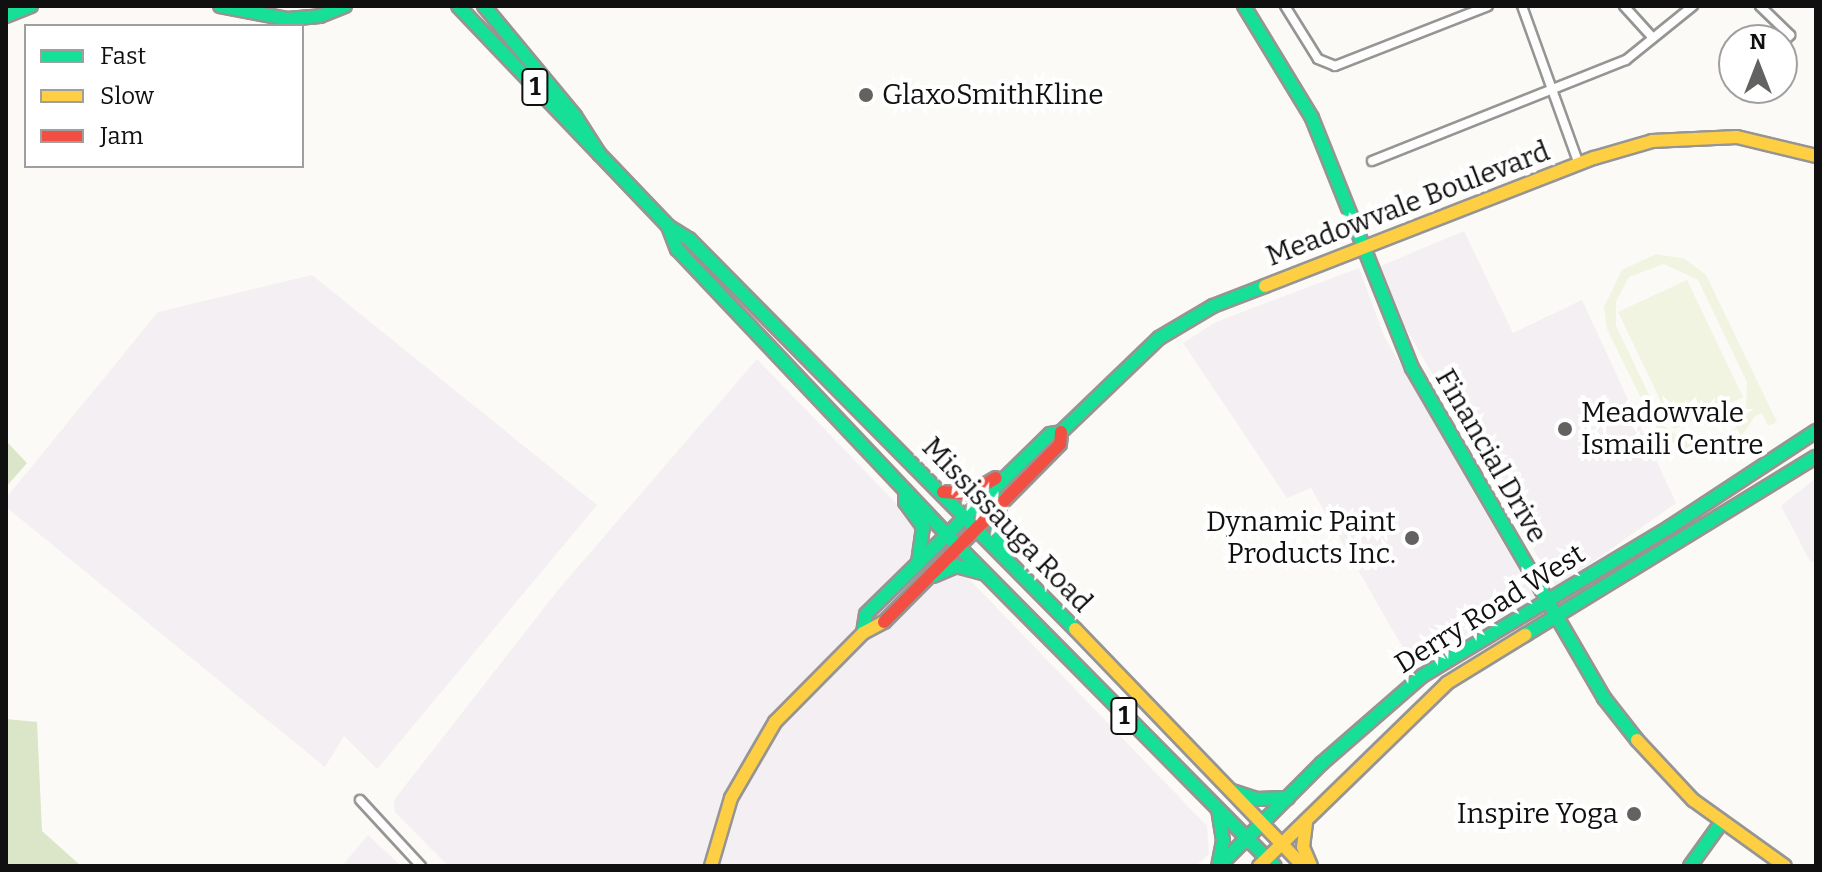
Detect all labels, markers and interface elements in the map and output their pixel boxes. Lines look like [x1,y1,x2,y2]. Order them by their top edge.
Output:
legend [24,24,304,168]
north arrow [1718,24,1798,104]
text: N [1750,28,1766,55]
text: Fast [100,42,146,70]
road number: 1 [521,65,549,109]
place label: GlaxoSmithKline [882,78,1103,112]
text: Slow [100,82,154,110]
marker: GlaxoSmithKline [857,86,875,104]
text: Jam [100,122,143,150]
street label: Meadowvale Boulevard [1262,134,1554,274]
street label: Financial Drive [1428,363,1554,549]
place label: Meadowvale Ismaili Centre [1581,396,1764,462]
marker: Meadowvale Ismaili Centre [1556,420,1574,438]
street label: Mississauga Road [915,431,1099,619]
place label: Dynamic Paint Products Inc. [1206,505,1396,571]
marker: Dynamic Paint Products Inc. [1403,529,1421,547]
street label: Derry Road West [1389,537,1591,681]
road number: 1 [1110,694,1138,738]
place label: Inspire Yoga [1457,797,1618,831]
marker: Inspire Yoga [1625,805,1643,823]

